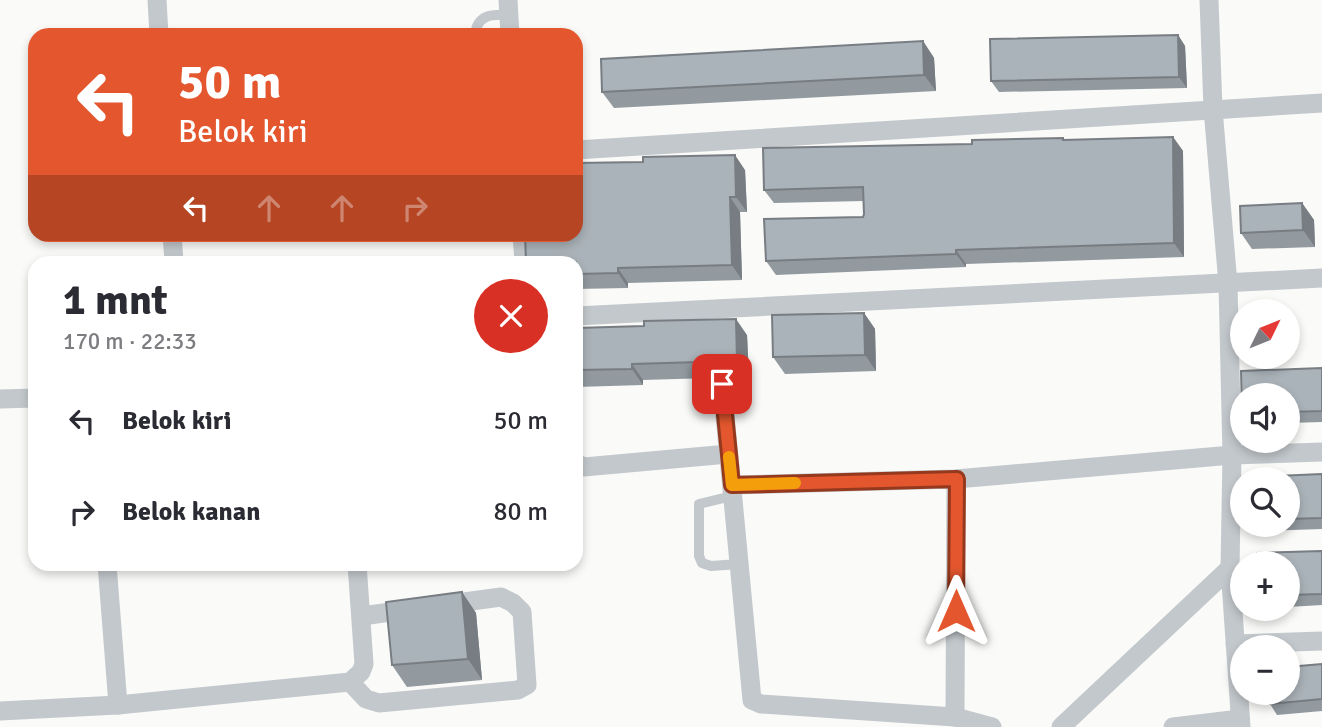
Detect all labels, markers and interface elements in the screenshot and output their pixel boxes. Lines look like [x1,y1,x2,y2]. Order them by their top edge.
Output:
text: 50 m [178,52,281,112]
icon: left [63,56,154,147]
text: Belok kiri [178,112,308,151]
icon: left [177,189,215,227]
icon: ahead [250,189,288,227]
icon: ahead [323,189,361,227]
icon: right [396,189,434,227]
text: 1 mnt [63,275,168,326]
button: close [474,279,548,353]
north arrow [1230,299,1300,369]
map controls [1230,299,1300,705]
text: 170 m · 22:33 [63,327,197,356]
pin [692,354,752,414]
icon: arrive [703,365,741,403]
button: sound [1230,383,1300,453]
icon: left [63,402,101,440]
text: Belok kiri [122,405,231,437]
text: 50 m [493,405,548,437]
button: search [1230,467,1300,537]
icon: right [63,493,101,531]
text: Belok kanan [122,496,260,528]
text: 80 m [493,496,548,528]
button: + [1230,551,1300,621]
position arrow [919,574,993,648]
button: − [1230,635,1300,705]

